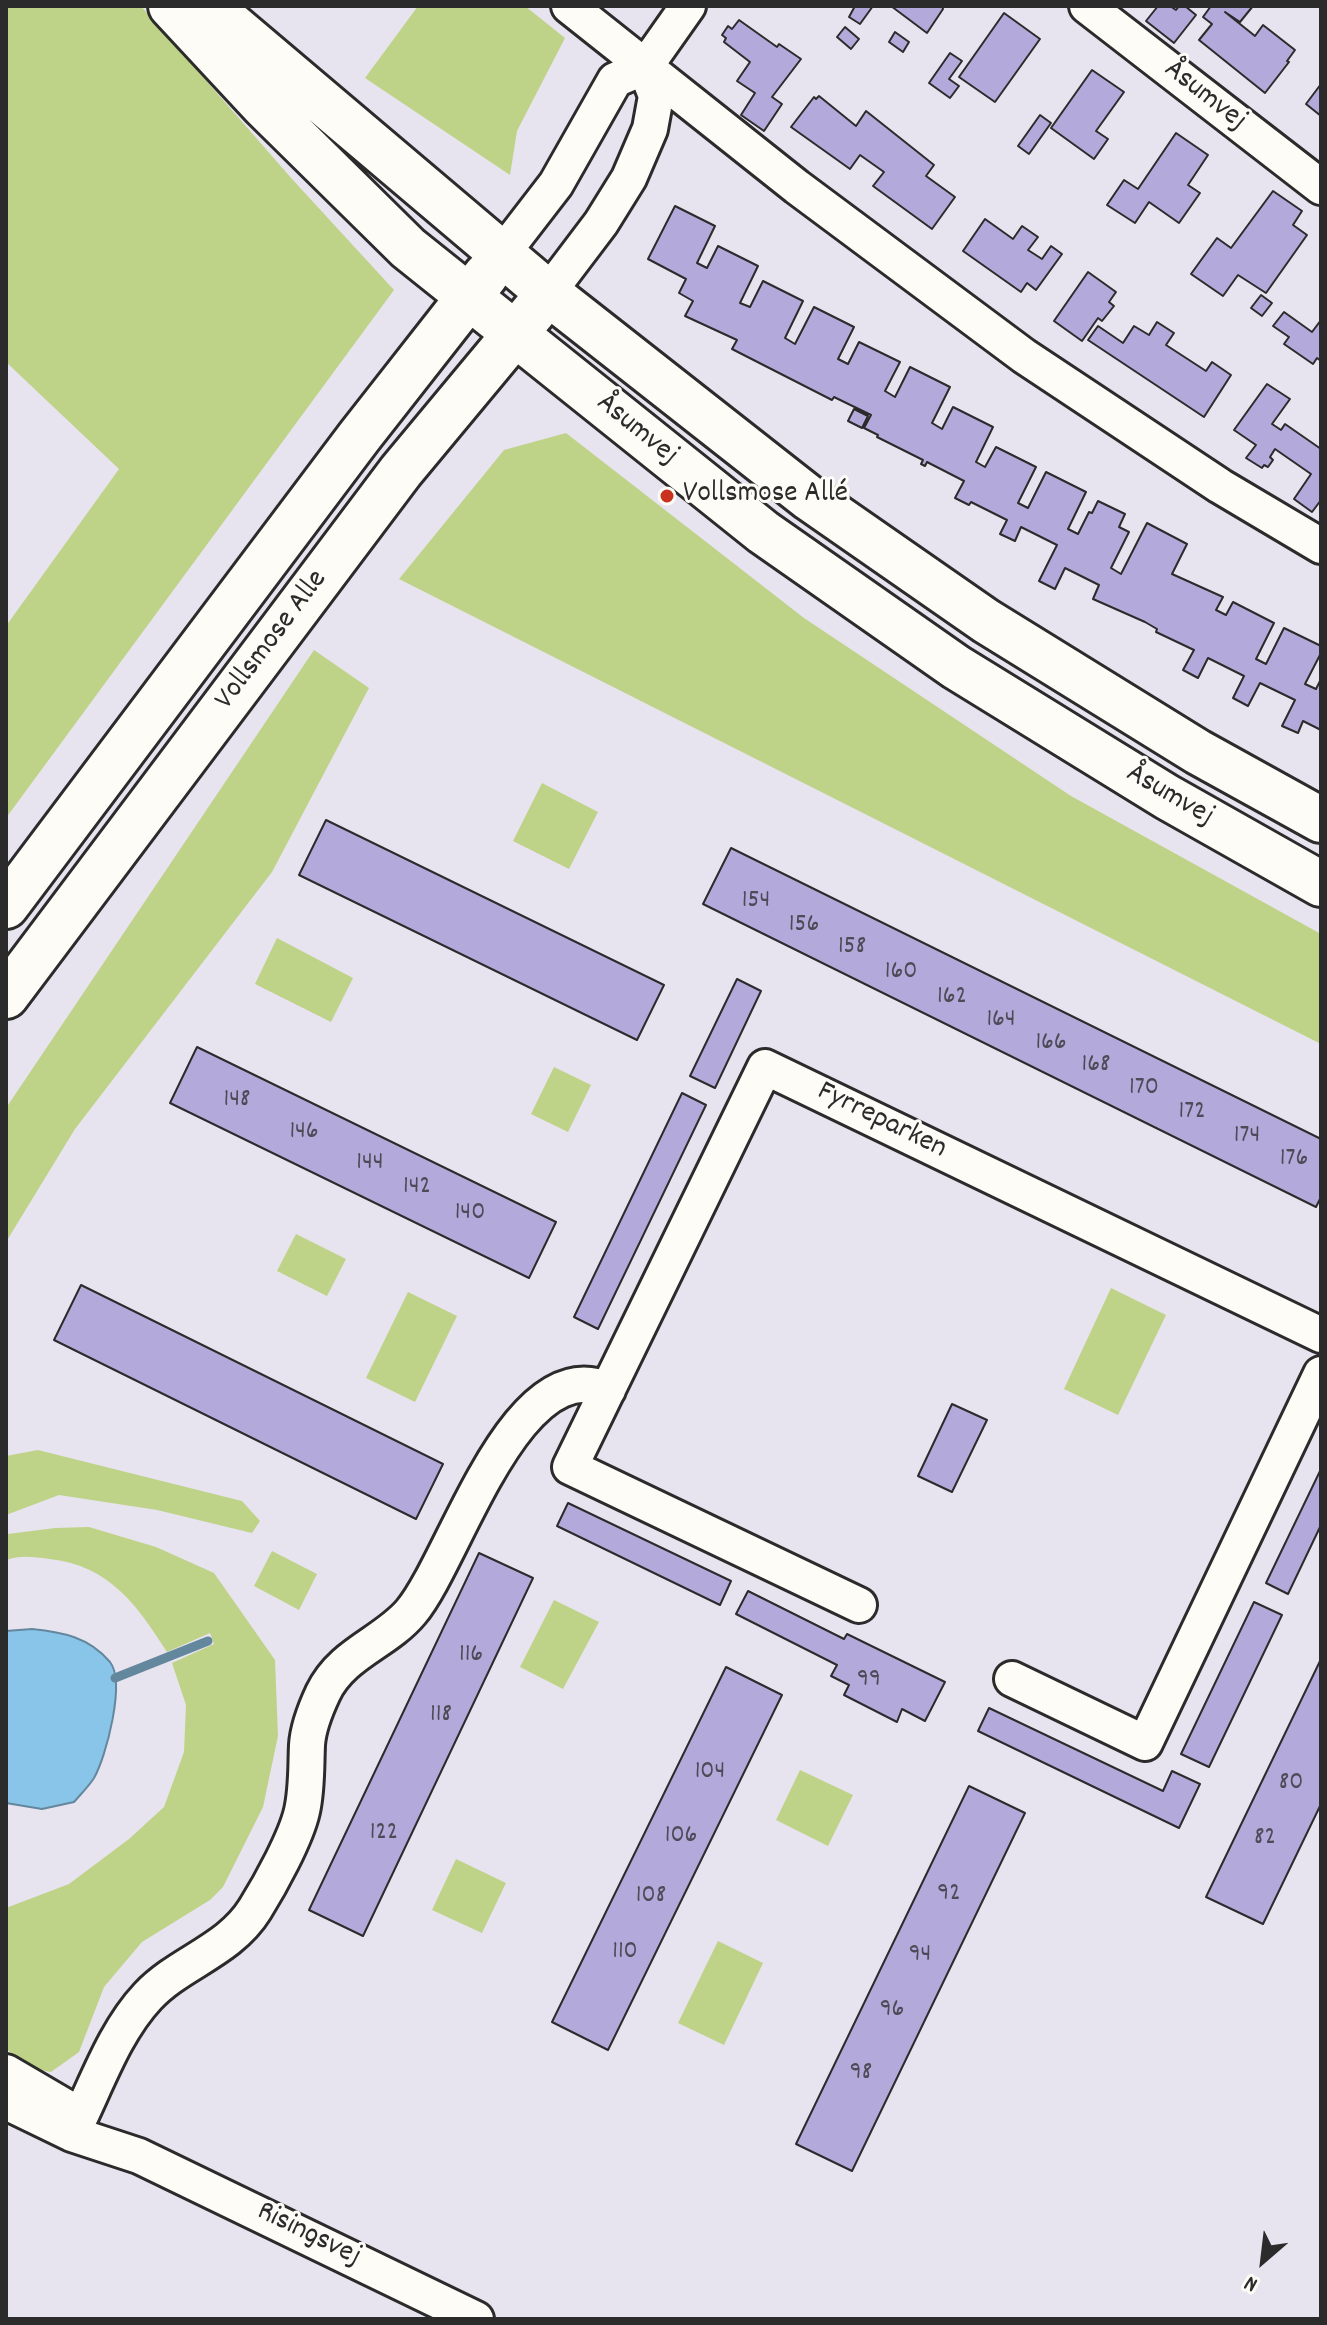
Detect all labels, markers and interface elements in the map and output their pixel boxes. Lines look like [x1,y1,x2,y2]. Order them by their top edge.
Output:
street label: Åsumvej [1155,53,1253,141]
street label: Åsumvej [588,387,684,475]
place label: Vollsmose Allé [683,478,848,514]
marker: Vollsmose Allé [658,487,676,505]
street label: Vollsmose Alle [209,564,337,718]
street label: Åsumvej [1119,758,1219,836]
house number: 154 [742,886,770,918]
house number: 156 [789,910,819,942]
house number: 158 [838,932,866,964]
house number: 160 [885,957,917,989]
house number: 162 [937,982,967,1014]
house number: 164 [986,1005,1016,1037]
house number: 166 [1035,1028,1067,1060]
house number: 168 [1082,1050,1110,1082]
house number: 170 [1129,1073,1159,1105]
street label: Fyrreparken [810,1075,952,1169]
house number: 148 [224,1085,250,1117]
house number: 172 [1178,1097,1206,1129]
house number: 146 [289,1117,319,1149]
house number: 174 [1234,1121,1260,1153]
house number: 176 [1280,1144,1308,1176]
house number: 144 [356,1148,384,1180]
house number: 142 [403,1172,431,1204]
house number: 140 [455,1198,485,1230]
house number: 116 [459,1640,483,1672]
house number: 99 [857,1665,881,1697]
house number: 118 [430,1700,452,1732]
house number: 104 [695,1757,725,1789]
house number: 80 [1279,1768,1303,1800]
house number: 122 [370,1818,398,1850]
house number: 106 [665,1821,697,1853]
house number: 82 [1254,1823,1276,1855]
house number: 92 [937,1879,961,1911]
house number: 108 [636,1881,666,1913]
house number: 110 [612,1937,638,1969]
house number: 94 [909,1940,931,1972]
house number: 96 [880,1995,904,2027]
house number: 98 [850,2058,872,2090]
street label: Risingsvej [250,2195,366,2277]
north arrow [1223,2221,1303,2301]
text: N [1239,2266,1264,2299]

